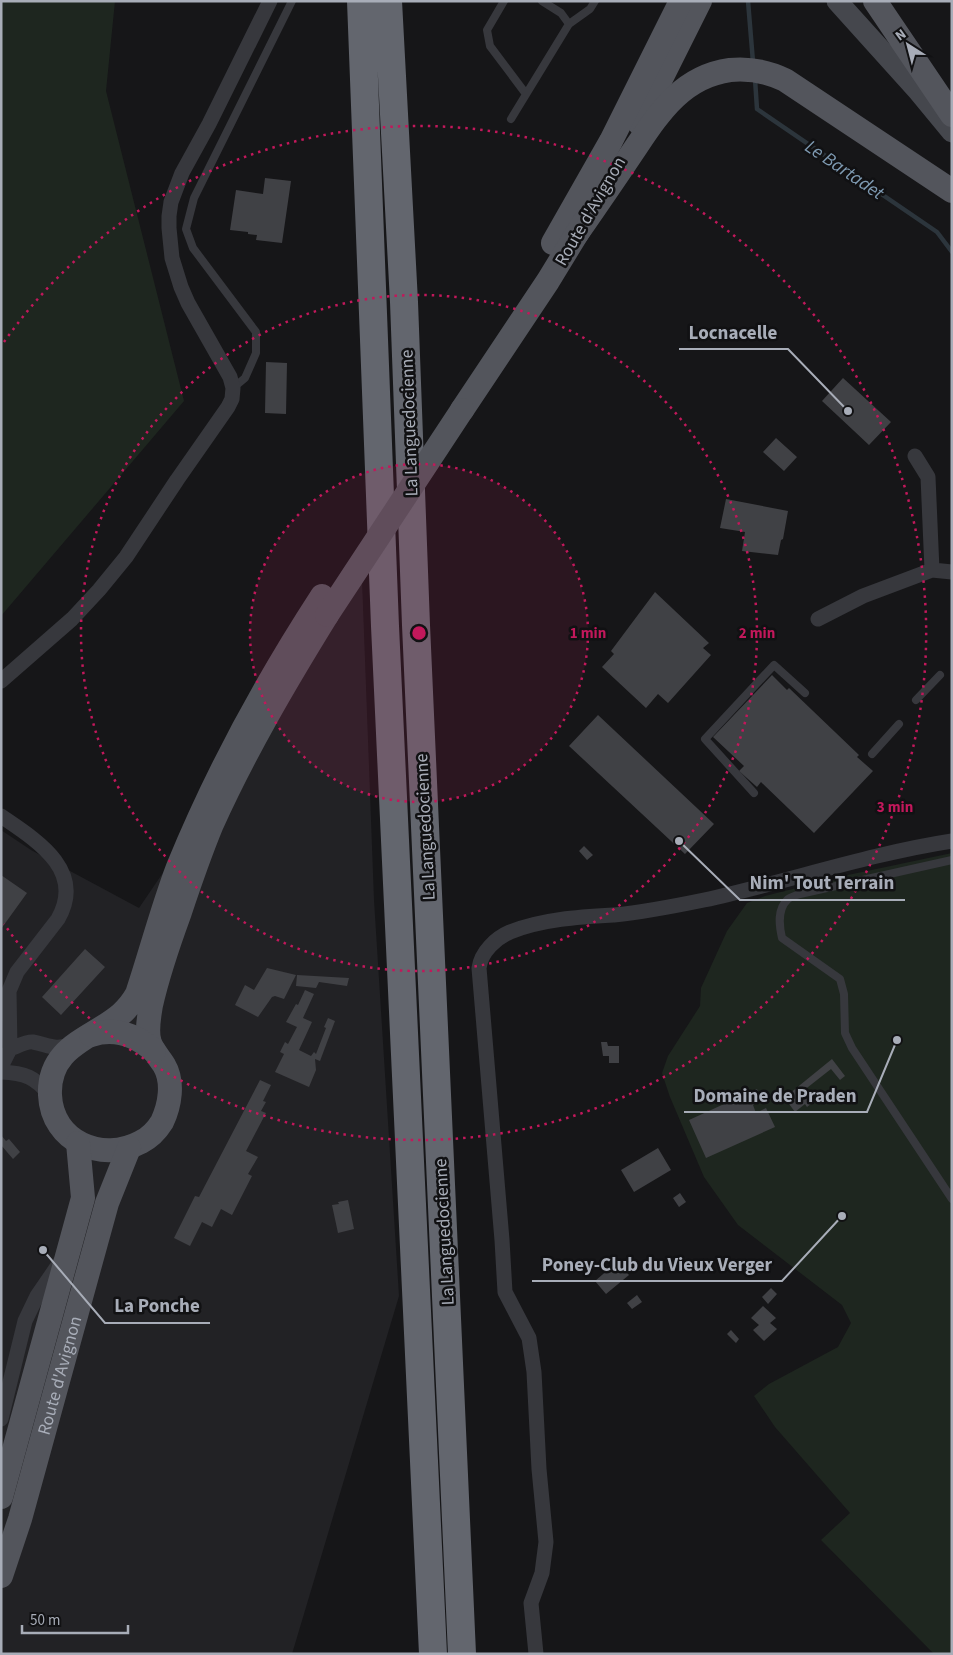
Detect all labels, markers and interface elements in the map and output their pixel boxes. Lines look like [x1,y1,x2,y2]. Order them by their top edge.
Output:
north arrow [883,20,933,70]
text: N [891,24,911,46]
water label: Le Bartadet [799,134,890,207]
street label: Route d'Avignon [549,152,632,271]
callout: Locnacelle [679,315,788,349]
text: Locnacelle [689,320,778,347]
street label: La Languedocienne [394,349,425,497]
text: 1 min [570,623,606,644]
text: 2 min [739,623,775,644]
centre of rings [410,624,428,642]
street label: La Languedocienne [409,753,442,901]
text: 3 min [877,797,913,818]
callout: Nim' Tout Terrain [740,866,905,900]
text: Nim' Tout Terrain [750,870,894,897]
callout: Domaine de Praden [684,1078,867,1112]
text: Domaine de Praden [693,1083,857,1110]
street label: La Languedocienne [428,1158,461,1306]
callout: Poney-Club du Vieux Verger [532,1247,782,1281]
text: Poney-Club du Vieux Verger [542,1252,773,1279]
callout: La Ponche [105,1289,210,1323]
text: La Ponche [114,1293,200,1320]
street label: Route d'Avignon [32,1313,88,1438]
scale bar [22,1602,129,1634]
text: 50 m [30,1610,60,1631]

